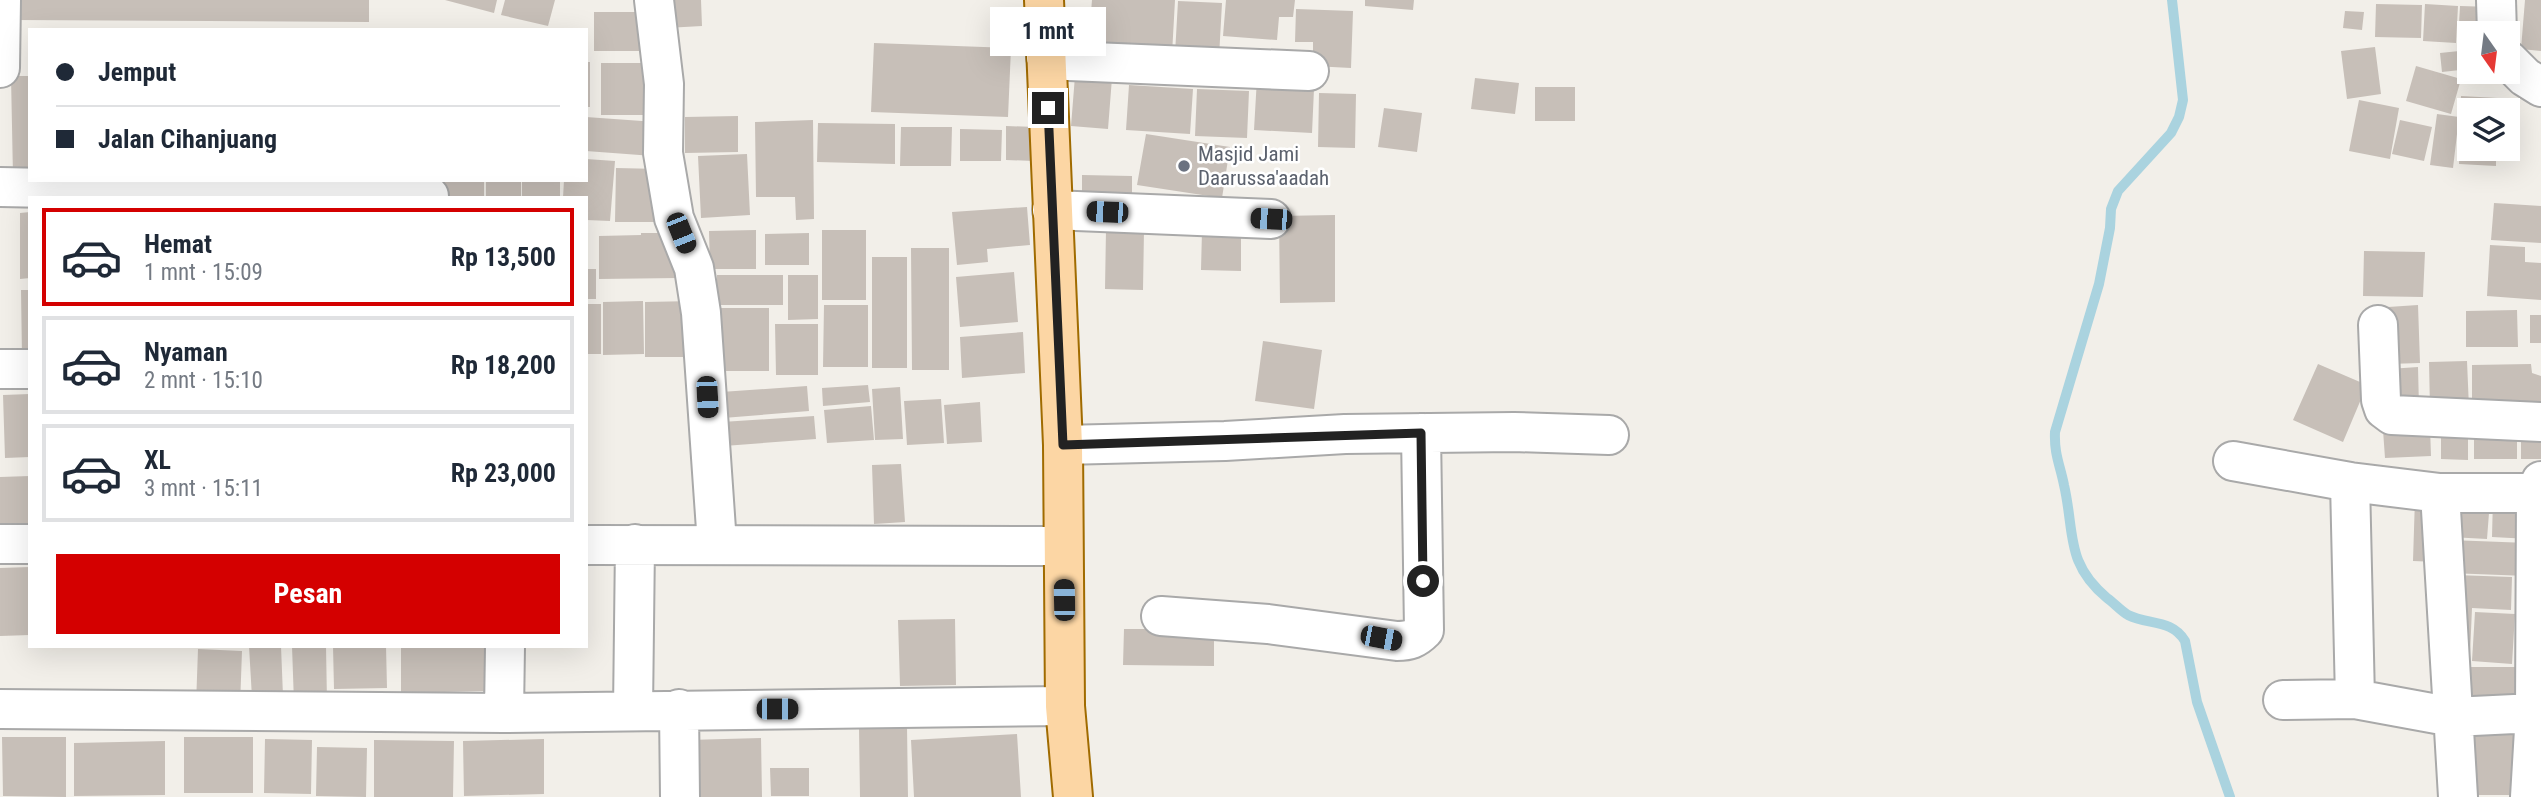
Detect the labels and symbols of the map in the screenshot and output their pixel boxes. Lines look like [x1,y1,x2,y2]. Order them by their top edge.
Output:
callout: 1 mnt [990,7,1106,56]
north arrow [2457,21,2520,84]
route end [1032,92,1064,124]
place label: Masjid Jami Daarussa'aadah [1198,142,1329,190]
marker: Masjid Jami Daarussa'aadah [1176,158,1192,174]
car [1086,201,1129,223]
car [1250,207,1293,231]
car [664,210,699,256]
car [696,375,719,419]
route start [1407,565,1439,597]
car [1054,579,1075,621]
car [1359,624,1404,652]
car [757,699,799,720]

